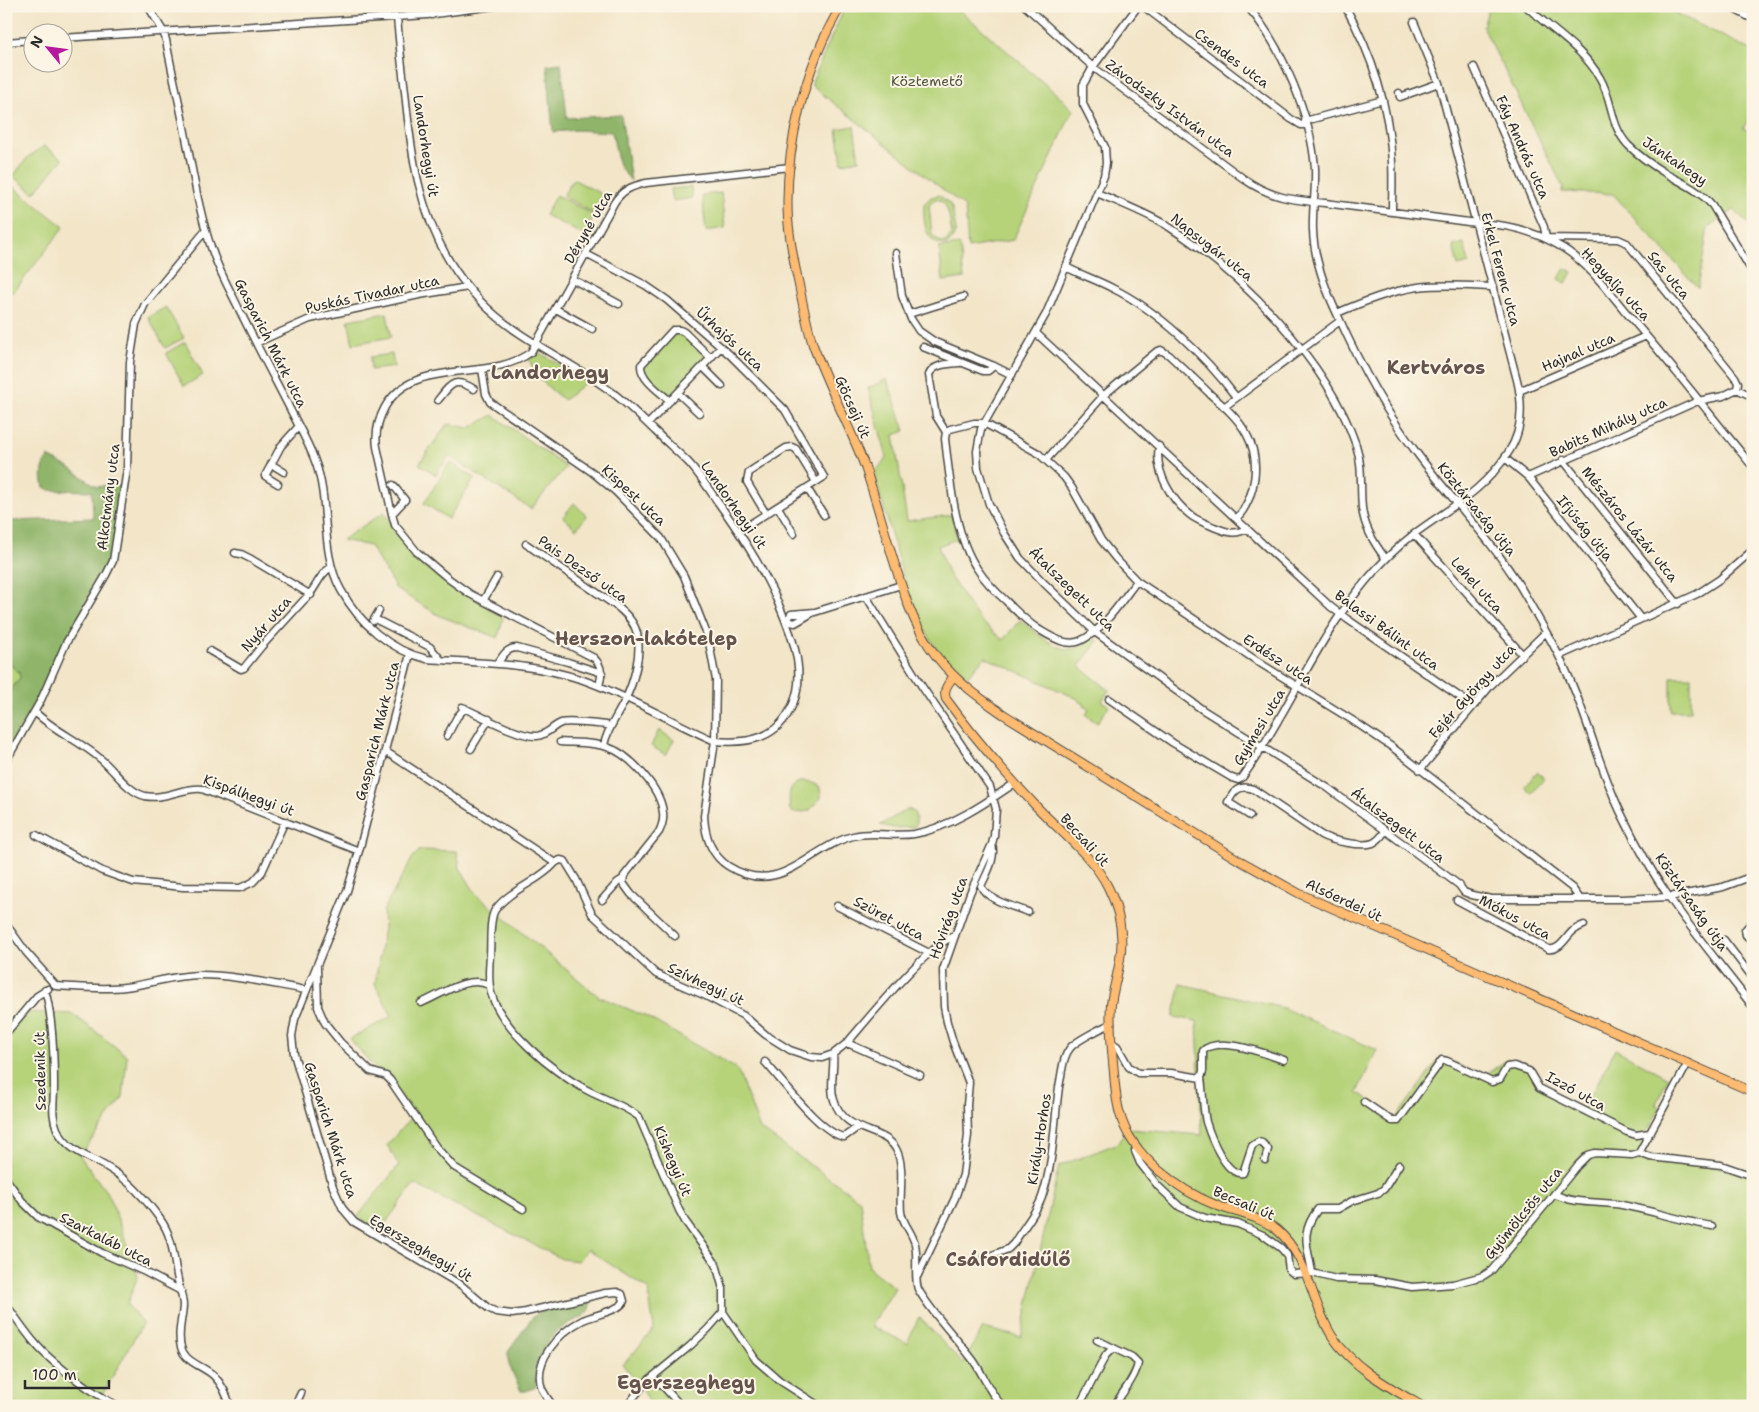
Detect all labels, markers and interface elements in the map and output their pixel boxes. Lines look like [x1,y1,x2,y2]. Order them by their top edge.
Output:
north arrow [22,22,72,72]
street label: Csendes utca [1191,24,1273,92]
text: N [26,32,47,51]
street label: Závodszky István utca [1102,55,1238,161]
park label: Köztemető [891,72,963,90]
street label: Landorhegyi út [409,93,443,199]
street label: Fáy András utca [1492,93,1554,202]
street label: Jánkahegy [1639,133,1711,189]
street label: Déryné utca [560,187,616,267]
street label: Napsugár utca [1167,209,1257,285]
street label: Erkel Ferenc utca [1477,210,1525,328]
street label: Hegyalja utca [1578,244,1655,324]
street label: Sas utca [1644,247,1694,303]
street label: Puskás Tivadar utca [303,271,441,317]
street label: Gasparich Márk utca [231,275,312,411]
street label: Űrhajós utca [693,303,768,375]
street label: Hajnal utca [1539,328,1618,375]
district label: Kertváros [1387,355,1485,380]
district label: Landorhegy [491,360,609,385]
street label: Göcseji út [831,373,875,441]
street label: Babits Mihály utca [1546,393,1670,461]
street label: Alkotmány utca [93,442,124,551]
street label: Landorhegyi út [697,457,771,553]
street label: Köztársaság útja [1434,458,1520,560]
street label: Kispest utca [598,461,670,530]
street label: Mészáros Lázár utca [1578,463,1682,586]
street label: Ifjúság útja [1553,491,1617,565]
street label: Pais Dezső utca [535,531,632,607]
street label: Átalszegett utca [1025,543,1119,635]
street label: Lehel utca [1447,553,1507,617]
street label: Balassi Bálint utca [1331,586,1443,674]
street label: Nyár utca [237,592,295,655]
district label: Herszon-lakótelep [555,626,737,651]
street label: Erdész utca [1240,630,1317,688]
street label: Fejér György utca [1425,640,1519,742]
street label: Gasparich Márk utca [351,659,403,802]
street label: Gyimesi utca [1229,685,1289,769]
street label: Kispálhegyi út [201,770,297,820]
street label: Átalszegett utca [1347,784,1449,866]
street label: Becsali út [1056,810,1114,870]
street label: Köztársaság útja [1652,850,1733,955]
street label: Hóvirág utca [925,874,971,962]
street label: Alsóerdei út [1303,874,1385,926]
street label: Mókus utca [1476,891,1554,943]
street label: Szüret utca [851,892,928,944]
street label: Szívhegyi út [665,958,747,1010]
street label: Szedenik út [30,1031,50,1111]
street label: Gasparich Márk utca [300,1059,362,1201]
street label: Izzó utca [1543,1067,1609,1115]
street label: Király-Horhos [1023,1092,1055,1186]
street label: Kishegyi út [650,1123,696,1199]
street label: Gyümölcsös utca [1480,1163,1566,1263]
street label: Becsali út [1210,1182,1278,1224]
street label: Szarkaláb utca [57,1208,156,1270]
street label: Egerszeghegyi út [366,1210,476,1286]
district label: Csáfordidűlő [945,1247,1071,1272]
scale bar [25,1357,109,1389]
text: 100 m [32,1365,77,1385]
district label: Egerszeghegy [617,1370,755,1395]

